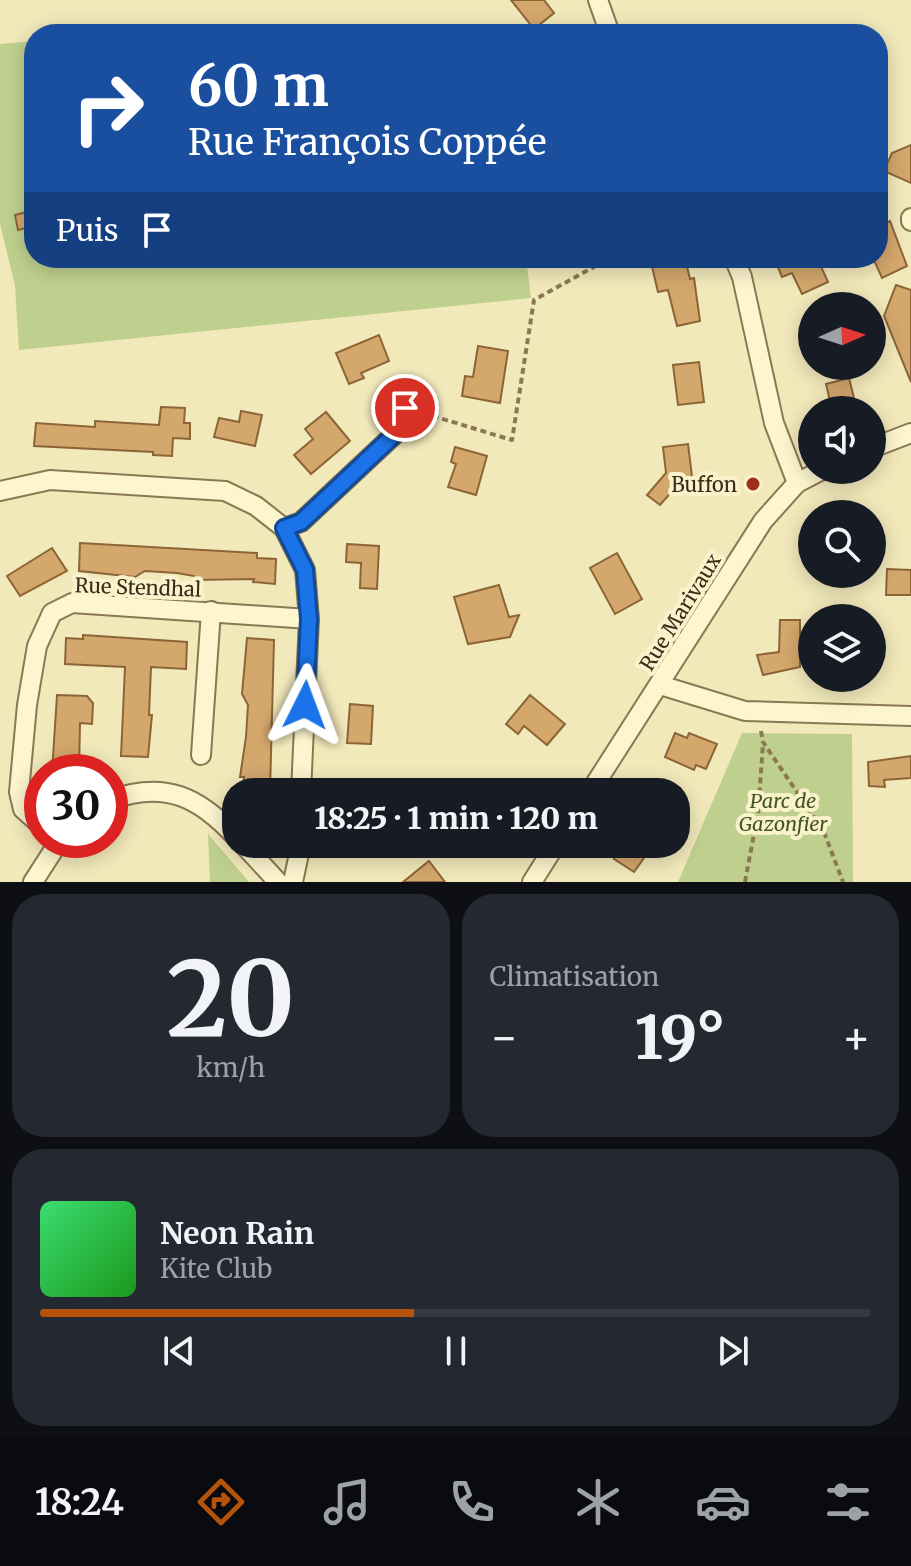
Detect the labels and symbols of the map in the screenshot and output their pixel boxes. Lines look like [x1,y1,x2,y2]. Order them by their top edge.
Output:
north arrow [798,292,886,380]
pin [371,374,439,442]
place label: Buffon [671,472,737,497]
marker: Buffon [744,475,762,493]
street label: Rue Marivaux [634,549,726,675]
street label: Rue Stendhal [74,572,202,602]
position arrow [263,663,347,747]
speed limit sign: 30 [24,754,128,858]
park label: Parc de Gazonfier [739,788,828,836]

